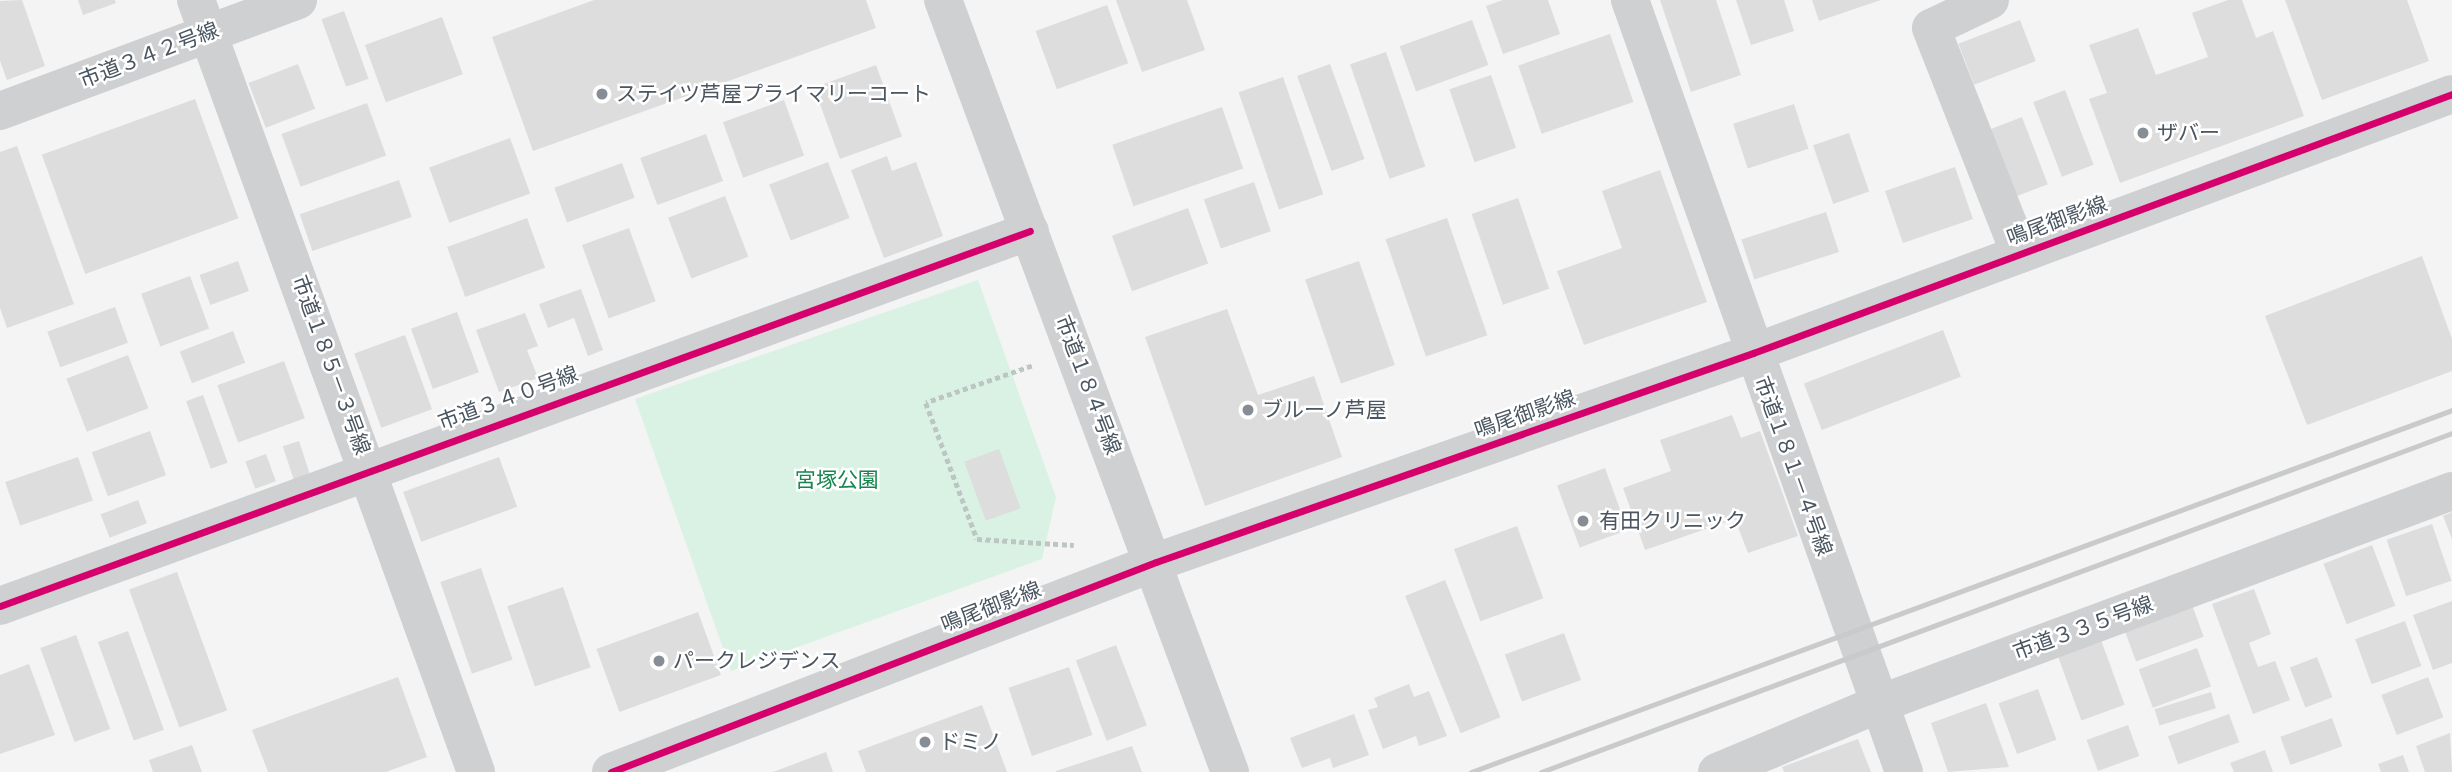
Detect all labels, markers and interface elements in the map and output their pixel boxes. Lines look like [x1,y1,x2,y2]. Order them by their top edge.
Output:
street label: 市道３４２号線 [76,17,222,93]
place label: ステイツ芦屋プライマリーコート [616,81,931,107]
marker: ステイツ芦屋プライマリーコート [594,86,610,102]
place label: ザバー [2157,120,2220,146]
marker: ザバー [2135,125,2151,141]
street label: 鳴尾御影線 [2003,191,2111,251]
street label: 市道１８５－３号線 [287,272,375,458]
street label: 市道１８４号線 [1050,312,1126,458]
street label: 市道３４０号線 [435,361,581,435]
street label: 市道１８１－４号線 [1749,373,1837,559]
street label: 鳴尾御影線 [1471,385,1579,443]
place label: ブルーノ芦屋 [1262,397,1388,423]
marker: ブルーノ芦屋 [1240,402,1256,418]
park label: 宮塚公園 [795,467,879,493]
place label: 有田クリニック [1599,508,1746,534]
marker: 有田クリニック [1573,511,1593,531]
street label: 鳴尾御影線 [937,576,1045,638]
street label: 市道３３５号線 [2010,591,2156,665]
place label: パークレジデンス [673,648,841,674]
marker: パークレジデンス [651,653,667,669]
place label: ドミノ [939,729,1002,755]
marker: ドミノ [917,734,933,750]

